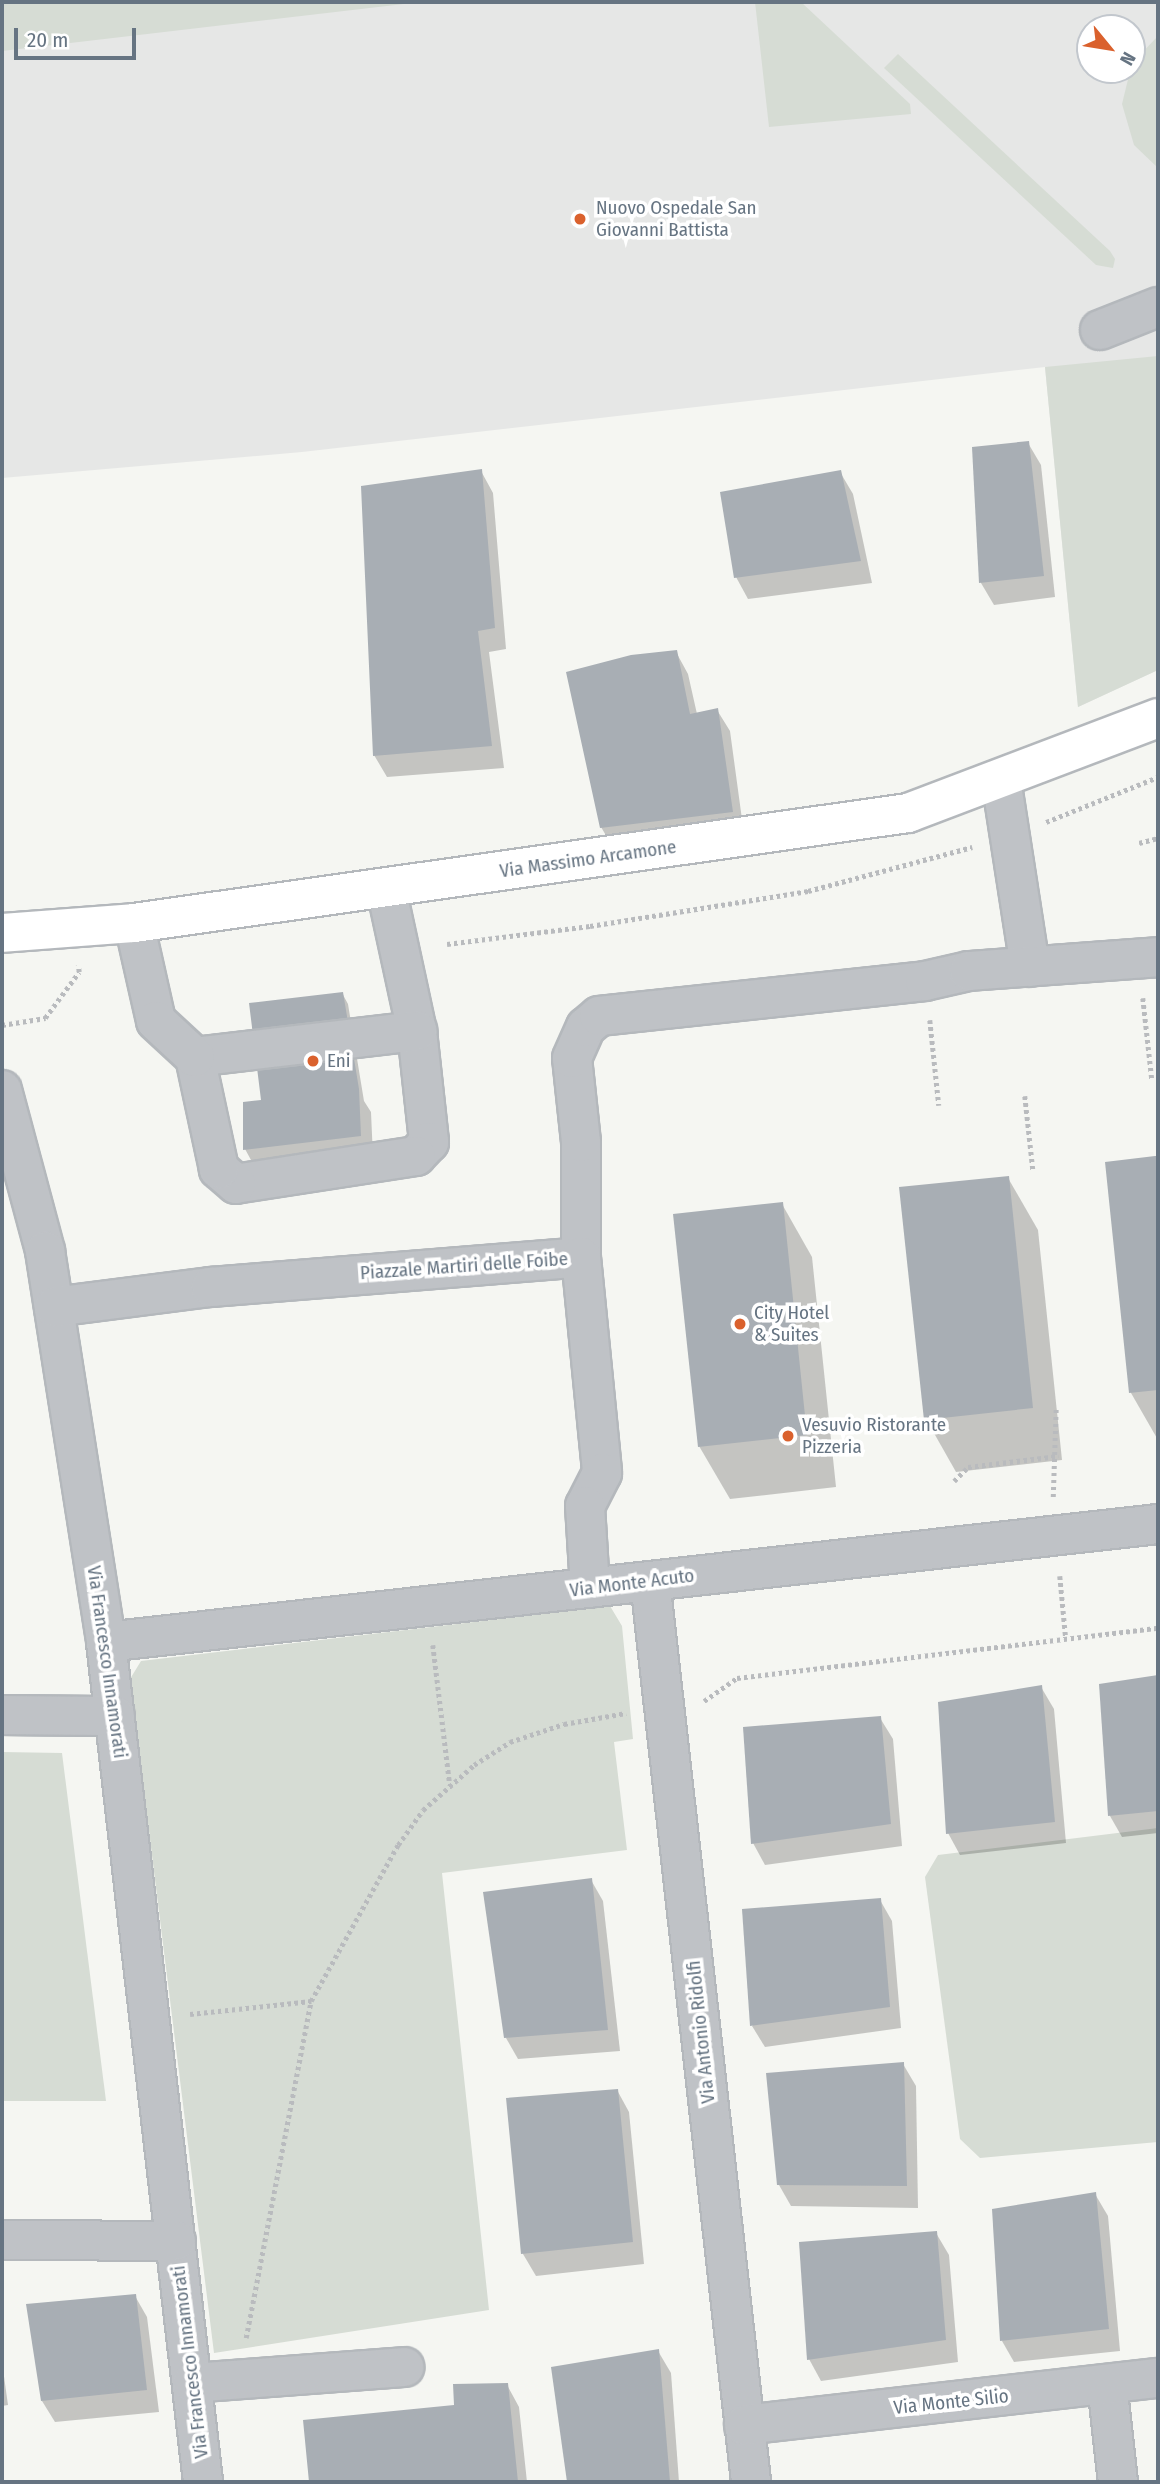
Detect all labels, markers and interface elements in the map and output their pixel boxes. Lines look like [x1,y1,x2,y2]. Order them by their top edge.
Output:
scale bar [18,14,140,58]
north arrow [1076,14,1146,84]
text: 20 m [27,27,68,53]
text: N [1115,48,1141,69]
place label: Nuovo Ospedale San Giovanni Battista [596,197,757,241]
marker: Nuovo Ospedale San Giovanni Battista [570,209,590,229]
street label: Via Massimo Arcamone [498,835,678,883]
place label: Eni [327,1050,351,1072]
marker: Eni [305,1053,321,1069]
street label: Piazzale Martiri delle Foibe [359,1247,569,1285]
place label: City Hotel & Suites [754,1302,829,1346]
marker: City Hotel & Suites [732,1316,748,1332]
place label: Vesuvio Ristorante Pizzeria [802,1414,946,1458]
marker: Vesuvio Ristorante Pizzeria [780,1428,796,1444]
street label: Via Francesco Innamorati [82,1564,132,1760]
street label: Via Monte Acuto [568,1564,696,1602]
street label: Via Antonio Ridolfi [682,1959,720,2105]
street label: Via Francesco Innamorati [167,2264,213,2460]
street label: Via Monte Silio [892,2385,1010,2419]

